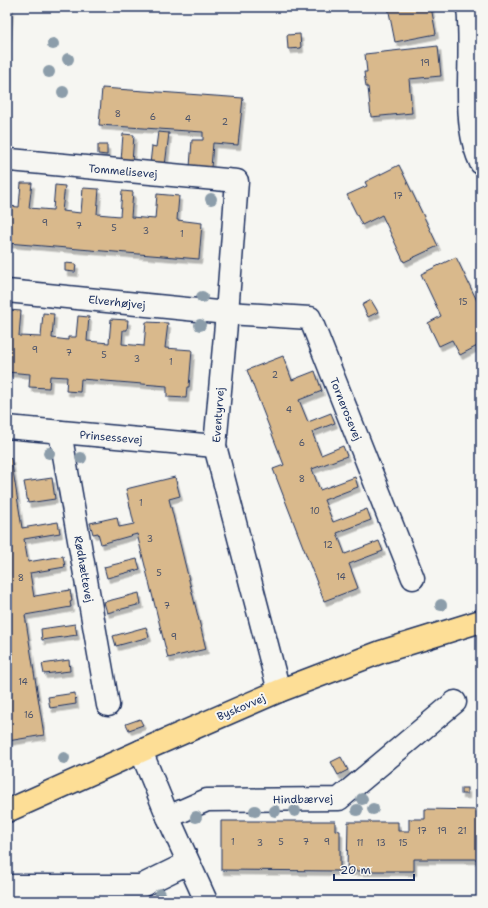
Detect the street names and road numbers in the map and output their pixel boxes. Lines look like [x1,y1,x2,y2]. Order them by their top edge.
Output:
street label: Tommelisevej [88,161,158,182]
street label: Elverhøjvej [87,292,146,313]
street label: Tornerosevej [326,375,365,443]
street label: Eventyrvej [209,387,228,443]
street label: Prinsessevej [79,427,143,448]
street label: Rødhættevej [70,535,97,604]
street label: Byskovvej [215,691,268,724]
street label: Hindbærvej [273,791,333,808]

